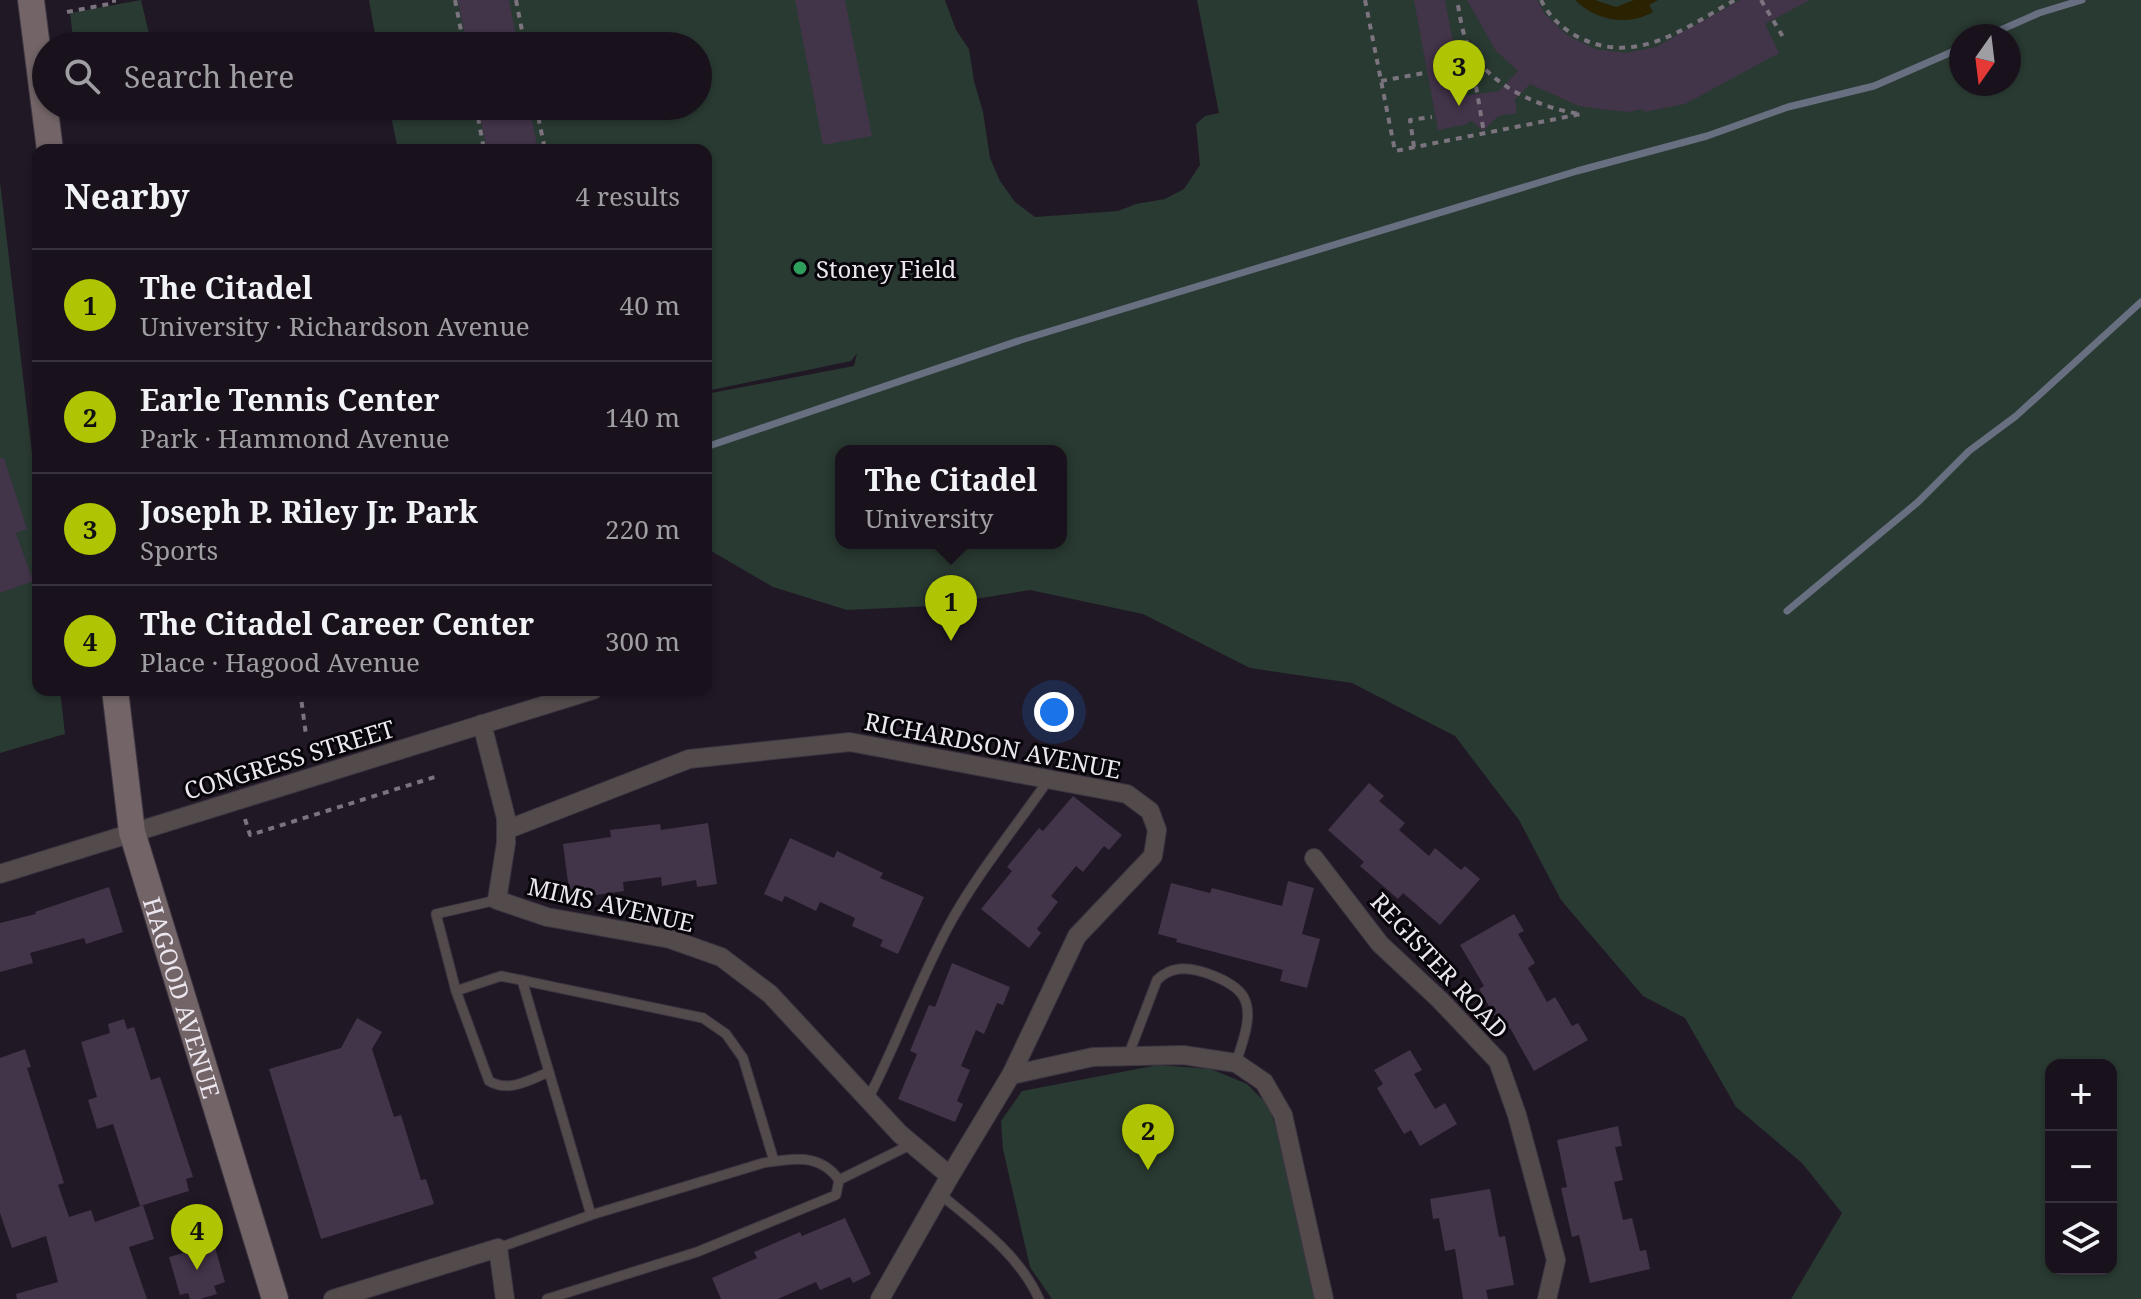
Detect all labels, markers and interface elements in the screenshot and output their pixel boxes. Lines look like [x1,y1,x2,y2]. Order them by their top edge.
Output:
north arrow [1949,24,2021,96]
search box [32,32,712,120]
pin: 3 [1433,40,1485,106]
icon: search [60,54,104,98]
text: Search here [124,56,294,97]
text: Nearby [64,173,190,219]
text: 4 results [575,178,680,214]
place label: Stoney Field [816,252,957,285]
marker: Stoney Field [791,259,809,277]
text: The Citadel [140,267,313,308]
text: 1 [83,287,97,323]
text: 40 m [620,287,680,323]
text: University · Richardson Avenue [140,308,530,344]
text: Earle Tennis Center [140,379,439,420]
text: 2 [83,399,97,435]
text: 140 m [605,399,680,435]
text: Park · Hammond Avenue [140,420,450,456]
popup [835,445,1067,549]
text: The Citadel [865,459,1037,500]
text: Joseph P. Riley Jr. Park [140,491,478,532]
text: University [865,500,994,536]
text: 3 [83,511,97,547]
text: 220 m [605,511,680,547]
text: Sports [140,532,218,568]
pin: 1 [925,575,977,641]
text: The Citadel Career Center [140,603,534,644]
text: 4 [83,623,97,659]
text: 300 m [605,623,680,659]
text: Place · Hagood Avenue [140,644,420,680]
your location [1034,692,1074,732]
street label: RICHARDSON AVENUE [862,704,1124,786]
street label: CONGRESS STREET [180,711,399,807]
street label: MIMS AVENUE [525,869,697,939]
street label: REGISTER ROAD [1364,885,1516,1045]
street label: HAGOOD AVENUE [136,893,229,1102]
map controls [2045,1059,2117,1275]
button: + [2045,1059,2117,1131]
pin: 2 [1122,1104,1174,1170]
button: − [2045,1131,2117,1203]
button: layers [2045,1203,2117,1275]
pin: 4 [171,1204,223,1270]

